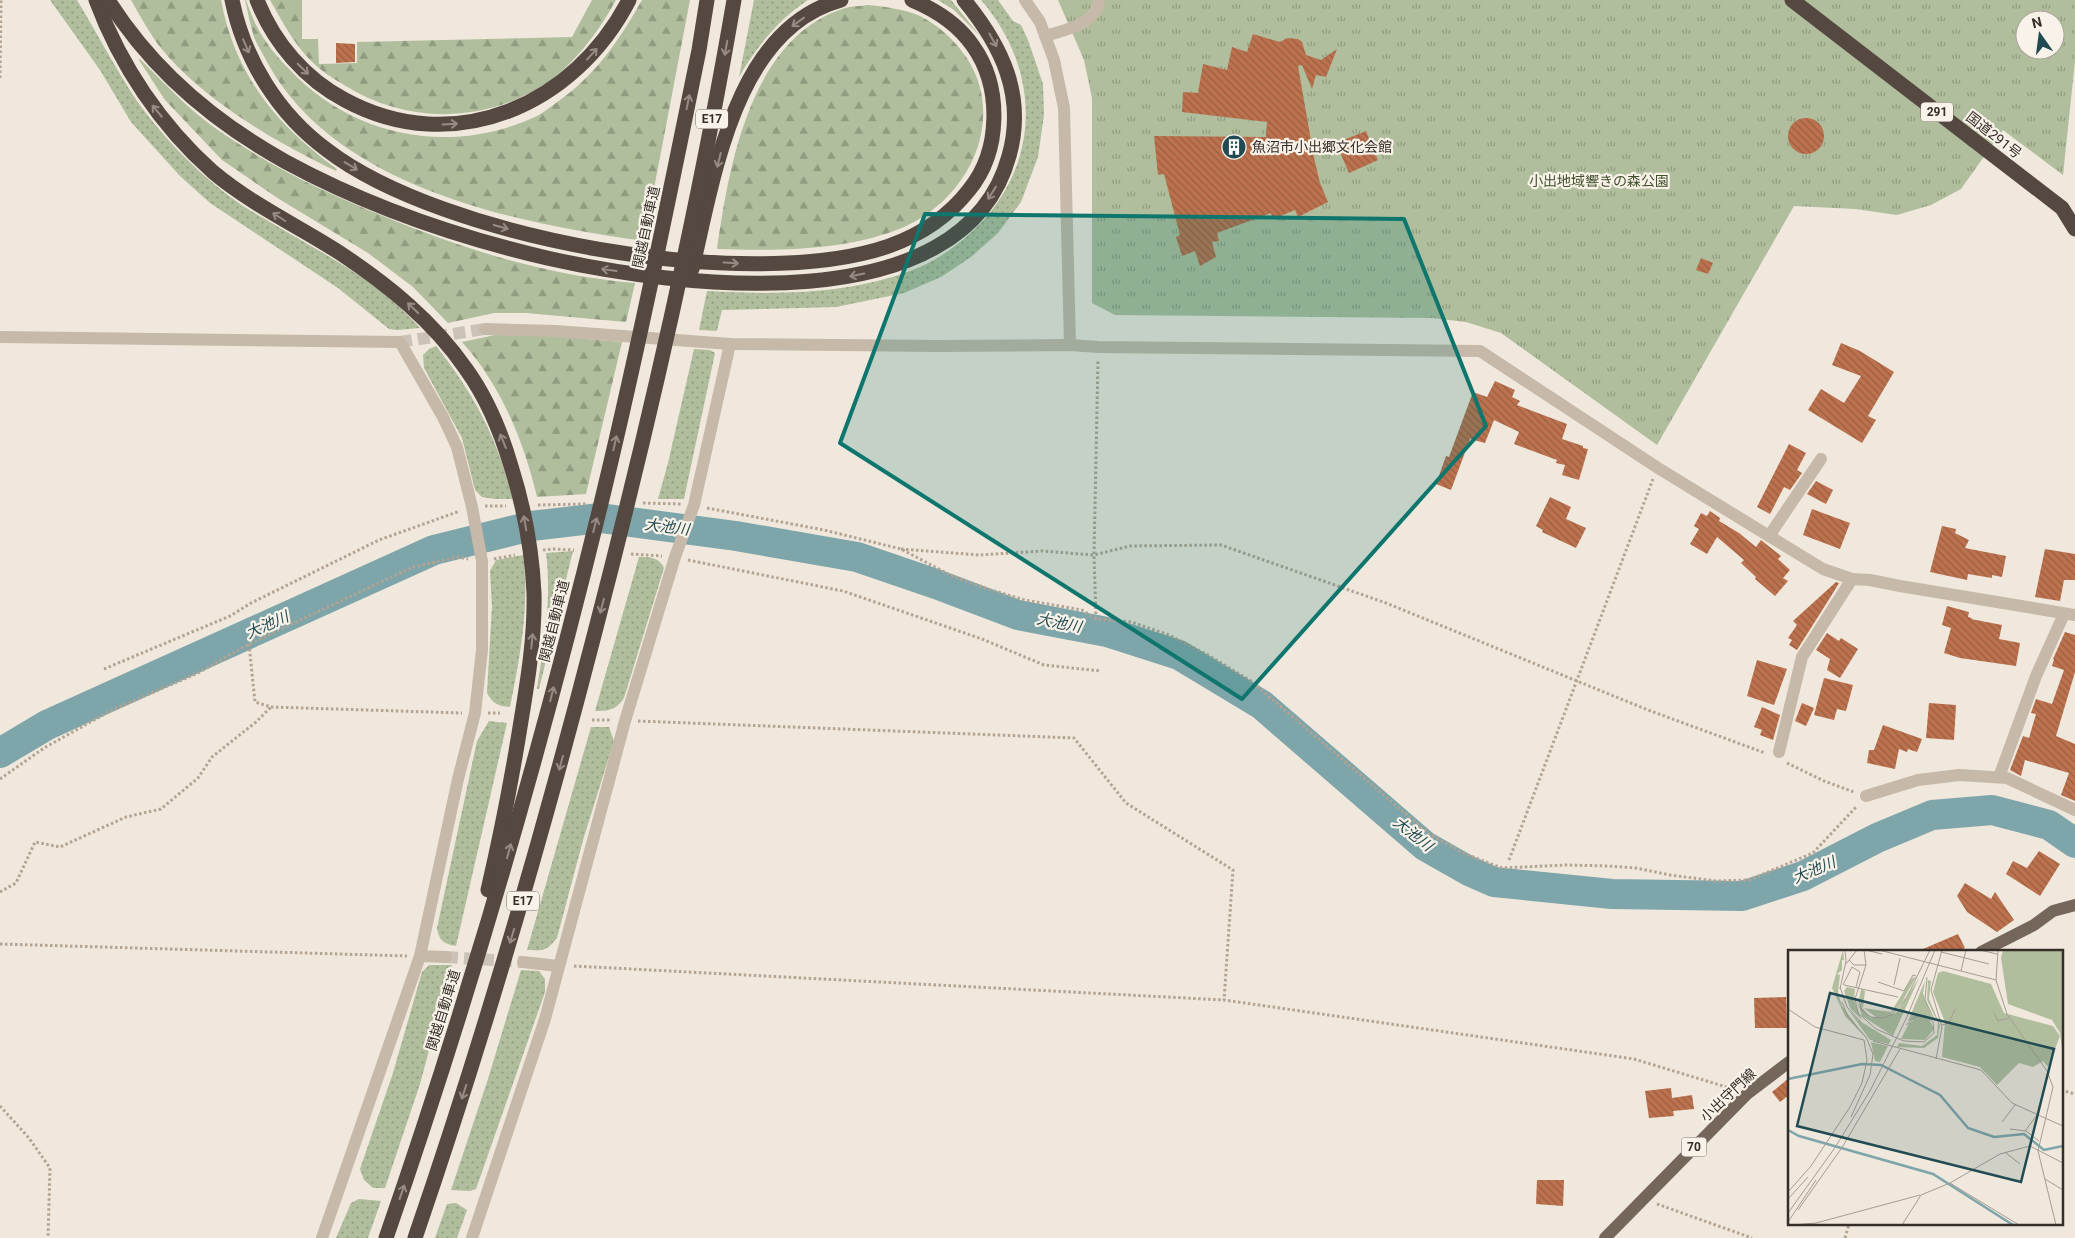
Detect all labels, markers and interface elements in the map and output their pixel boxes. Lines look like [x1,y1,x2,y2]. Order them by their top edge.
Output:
north arrow [2015,10,2065,60]
text: N [2030,13,2044,31]
one-way arrow [792,16,805,27]
one-way arrow [988,32,998,46]
one-way arrow [241,38,251,53]
one-way arrow [721,40,731,56]
one-way arrow [587,47,598,60]
one-way arrow [296,63,309,75]
one-way arrow [684,95,693,111]
road number: 291 [1921,102,1953,121]
one-way arrow [152,105,163,118]
street label: 国道291号 [1963,108,2025,162]
road number: E17 [696,110,728,128]
one-way arrow [442,119,458,129]
building icon: 魚沼市小出郷文化会館 [1221,134,1247,160]
place label: 魚沼市小出郷文化会館 [1252,139,1392,155]
one-way arrow [714,152,723,168]
one-way arrow [344,162,358,172]
park label: 小出地域響きの森公園 [1529,173,1669,189]
street label: 関越自動車道 [629,184,663,270]
one-way arrow [987,186,997,200]
one-way arrow [272,211,286,222]
one-way arrow [493,223,509,232]
one-way arrow [722,258,738,267]
one-way arrow [601,265,617,275]
one-way arrow [850,271,866,280]
one-way arrow [406,302,419,314]
one-way arrow [498,434,507,450]
one-way arrow [611,436,620,452]
water label: 大池川 [644,515,692,539]
one-way arrow [520,516,530,532]
one-way arrow [591,518,600,534]
street label: 関越自動車道 [536,578,572,664]
one-way arrow [597,597,606,613]
water label: 大池川 [243,607,293,642]
water label: 大池川 [1035,610,1085,637]
one-way arrow [527,633,537,649]
one-way arrow [548,687,557,703]
one-way arrow [556,755,566,771]
water label: 大池川 [1390,813,1438,856]
one-way arrow [504,843,514,859]
water label: 大池川 [1790,852,1840,887]
road number: E17 [507,891,539,910]
one-way arrow [507,928,517,944]
inset map [1788,950,2062,1226]
street label: 関越自動車道 [423,967,463,1053]
street label: 小出守門線 [1697,1065,1759,1125]
one-way arrow [459,1083,468,1099]
road number: 70 [1682,1138,1706,1156]
one-way arrow [398,1185,407,1200]

